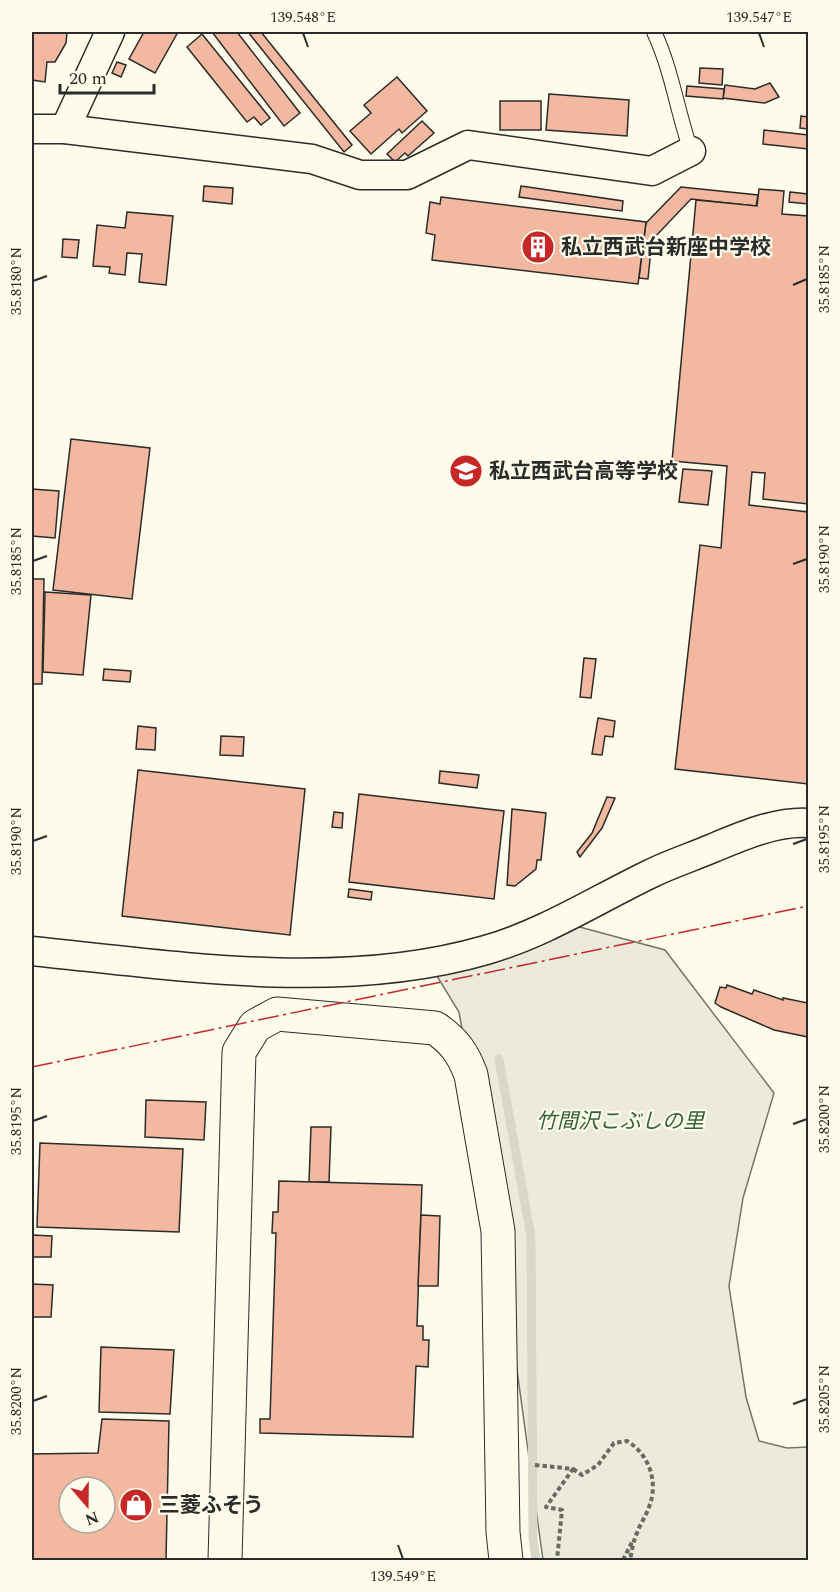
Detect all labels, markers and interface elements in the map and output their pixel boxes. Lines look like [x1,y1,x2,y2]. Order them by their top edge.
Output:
text: 139.548°E [270,6,336,29]
text: 139.547°E [726,6,792,29]
scale bar [60,57,154,95]
text: 20 m [69,65,107,92]
building icon: 私立西武台新座中学校 [520,229,556,265]
place label: 私立西武台新座中学校 [561,232,771,264]
text: 35.8185°N [813,245,836,313]
text: 35.8180°N [5,247,28,315]
school or university icon: 私立西武台高等学校 [448,453,484,489]
place label: 私立西武台高等学校 [489,456,678,488]
text: 35.8190°N [813,525,836,593]
text: 35.8185°N [5,527,28,595]
text: 35.8195°N [813,805,836,873]
text: 35.8190°N [5,807,28,875]
text: 35.8200°N [813,1085,836,1153]
text: 35.8195°N [5,1087,28,1155]
park label: 竹間沢こぶしの里 [536,1106,706,1138]
text: 35.8205°N [813,1365,836,1433]
text: 35.8200°N [5,1367,28,1435]
north arrow [57,1475,117,1535]
shop icon: 三菱ふそう [118,1487,154,1523]
place label: 三菱ふそう [159,1490,264,1522]
text: N [82,1505,102,1532]
text: 139.549°E [370,1565,436,1588]

